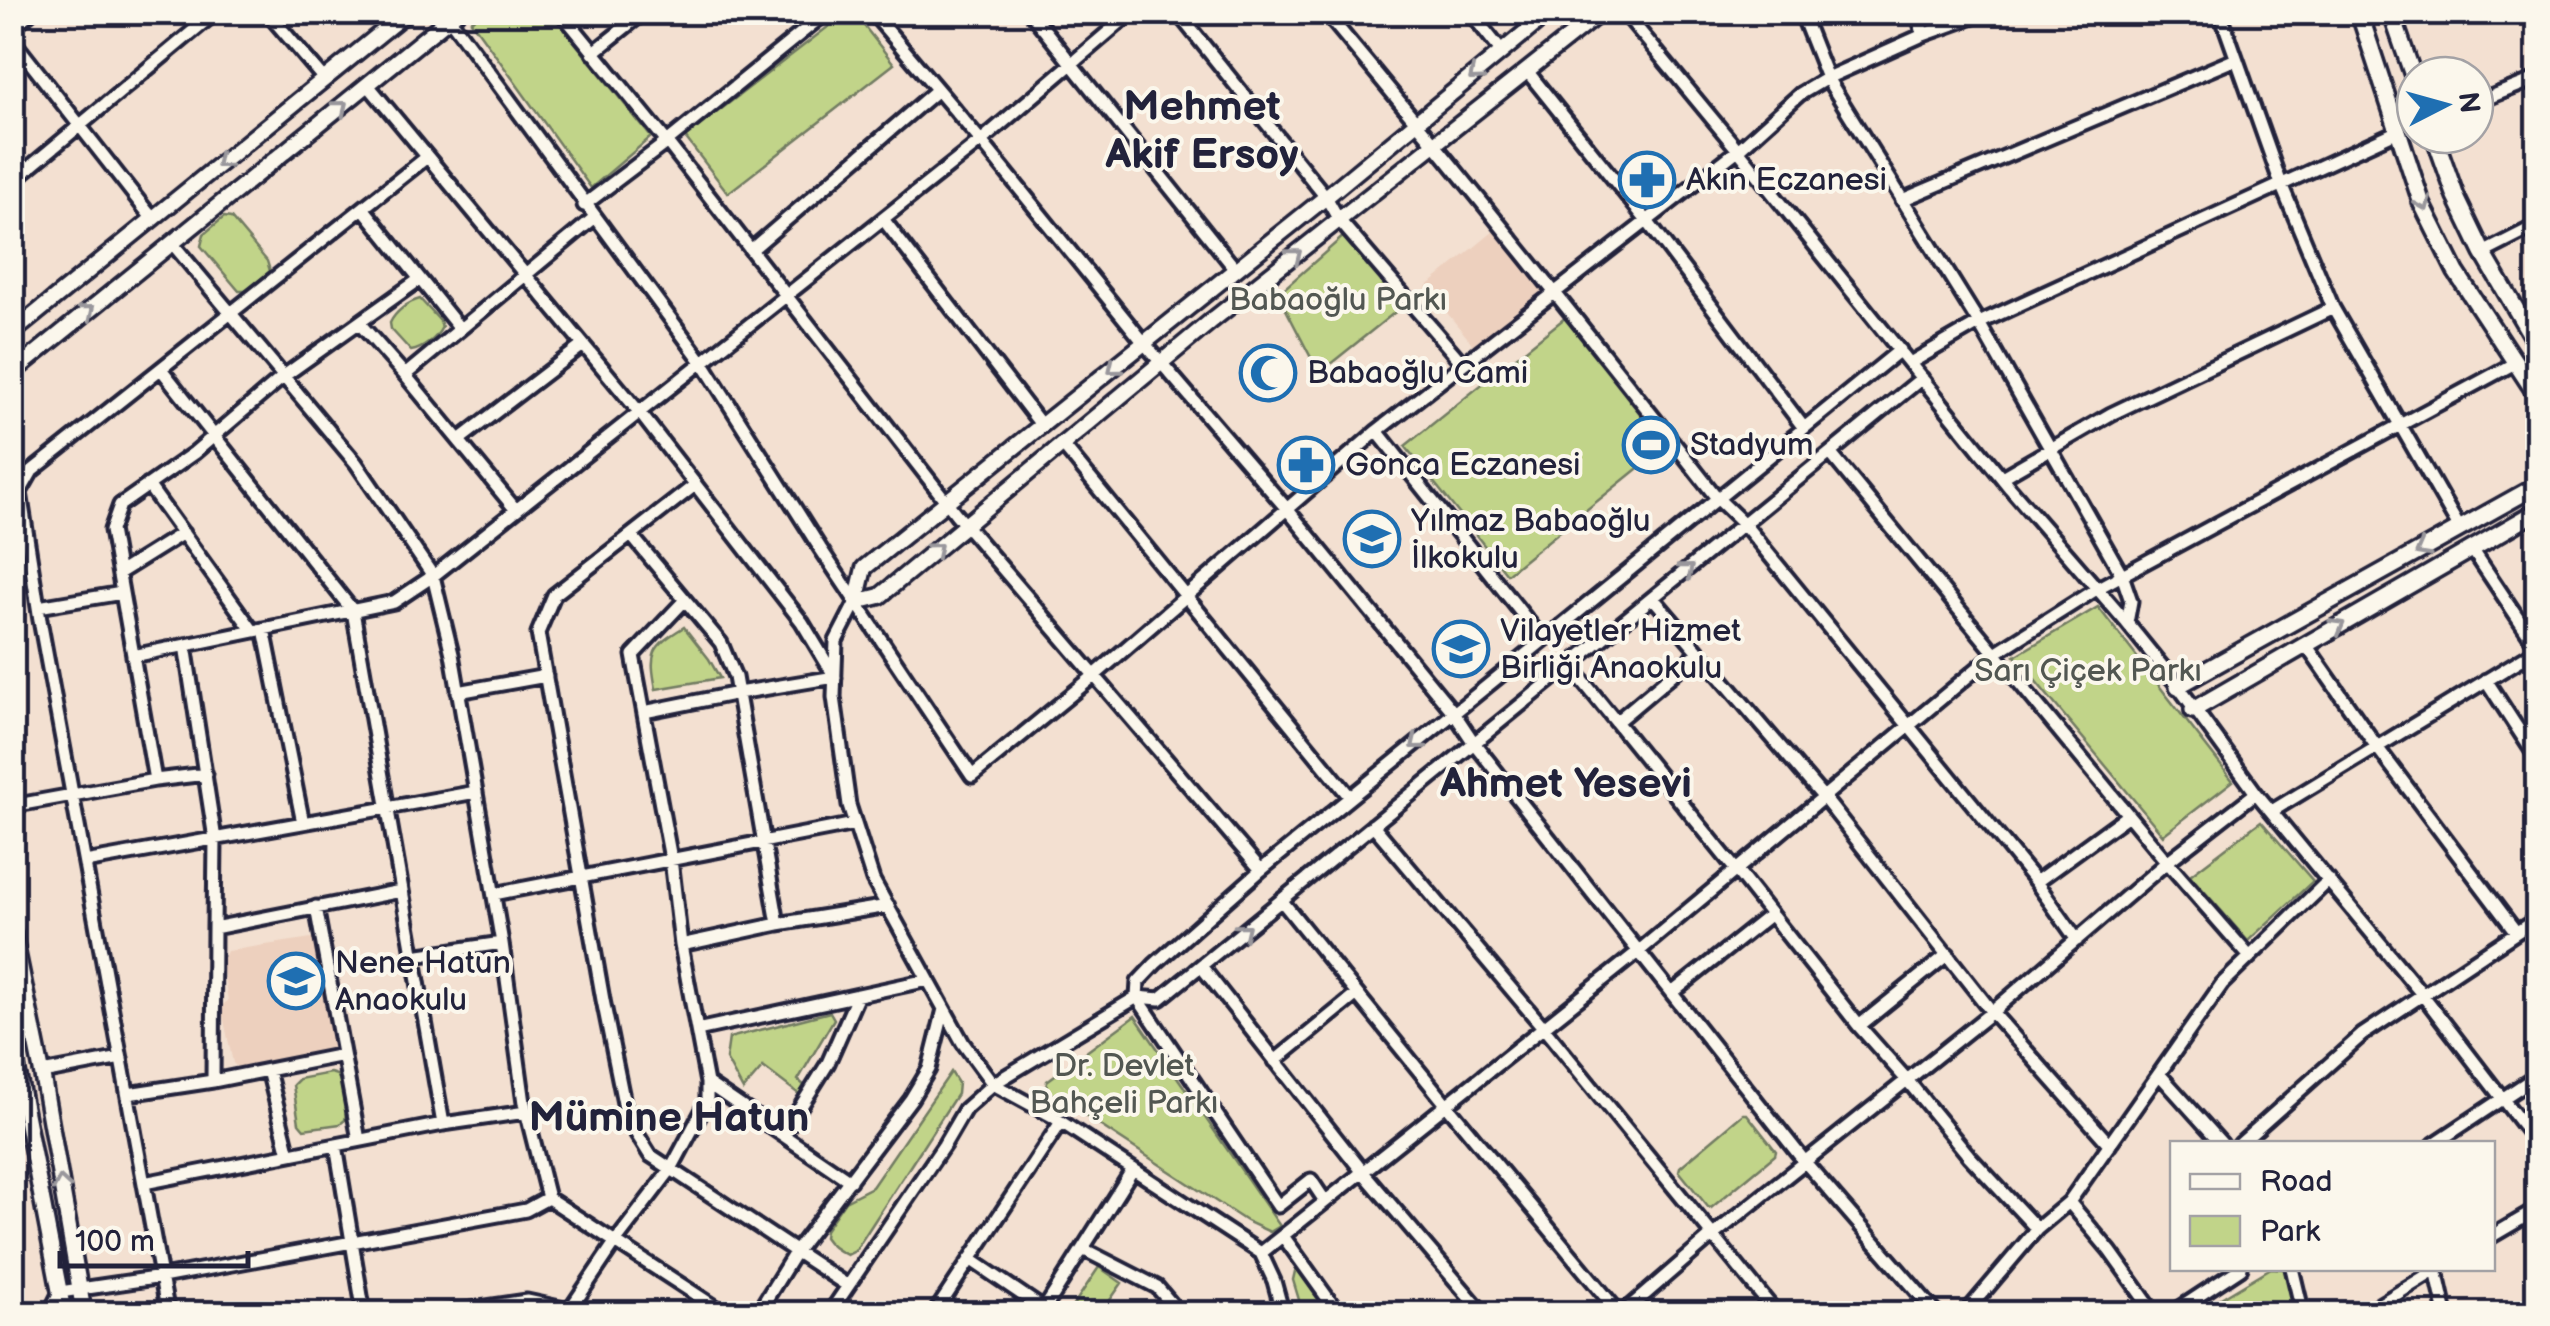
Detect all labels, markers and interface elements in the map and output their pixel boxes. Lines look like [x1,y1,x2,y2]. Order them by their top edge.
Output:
north arrow [2395,55,2495,155]
one-way arrow [1468,63,1486,81]
district label: Mehmet Akif Ersoy [1105,82,1298,181]
text: N [2451,90,2486,115]
one-way arrow [330,101,348,119]
one-way arrow [215,150,233,168]
pharmacy icon: Akın Eczanesi [1617,150,1677,210]
place label: Akın Eczanesi [1686,161,1887,200]
one-way arrow [2412,194,2432,212]
one-way arrow [1284,249,1302,267]
park label: Babaoğlu Parkı [1229,281,1447,320]
one-way arrow [77,305,95,323]
mosque icon: Babaoğlu Cami [1238,343,1298,403]
place label: Babaoğlu Cami [1307,354,1528,393]
one-way arrow [1108,356,1126,374]
sports icon: Stadyum [1621,415,1681,475]
place label: Stadyum [1690,426,1813,465]
pharmacy icon: Gonca Eczanesi [1276,435,1336,495]
place label: Gonca Eczanesi [1345,446,1581,485]
place label: Yılmaz Babaoğlu İlkokulu [1410,502,1651,578]
school or university icon: Yılmaz Babaoğlu İlkokulu [1342,509,1402,569]
one-way arrow [2415,538,2433,558]
one-way arrow [924,543,942,561]
one-way arrow [1675,564,1693,582]
place label: Vilayetler Hizmet Birliği Anaokulu [1500,612,1741,688]
school or university icon: Vilayetler Hizmet Birliği Anaokulu [1431,619,1491,679]
one-way arrow [2327,619,2345,638]
park label: Sarı Çiçek Parkı [1974,652,2202,691]
one-way arrow [1410,731,1428,749]
district label: Ahmet Yesevi [1439,759,1692,810]
one-way arrow [1233,924,1251,942]
place label: Nene Hatun Anaokulu [335,944,511,1020]
school or university icon: Nene Hatun Anaokulu [266,951,326,1011]
park label: Dr. Devlet Bahçeli Parkı [1030,1047,1218,1123]
district label: Mümine Hatun [528,1093,810,1144]
legend [2170,1141,2495,1271]
text: Road [2260,1164,2333,1200]
one-way arrow [51,1175,72,1191]
scale bar [60,1206,248,1268]
text: Park [2260,1214,2320,1250]
text: 100 m [75,1224,155,1260]

